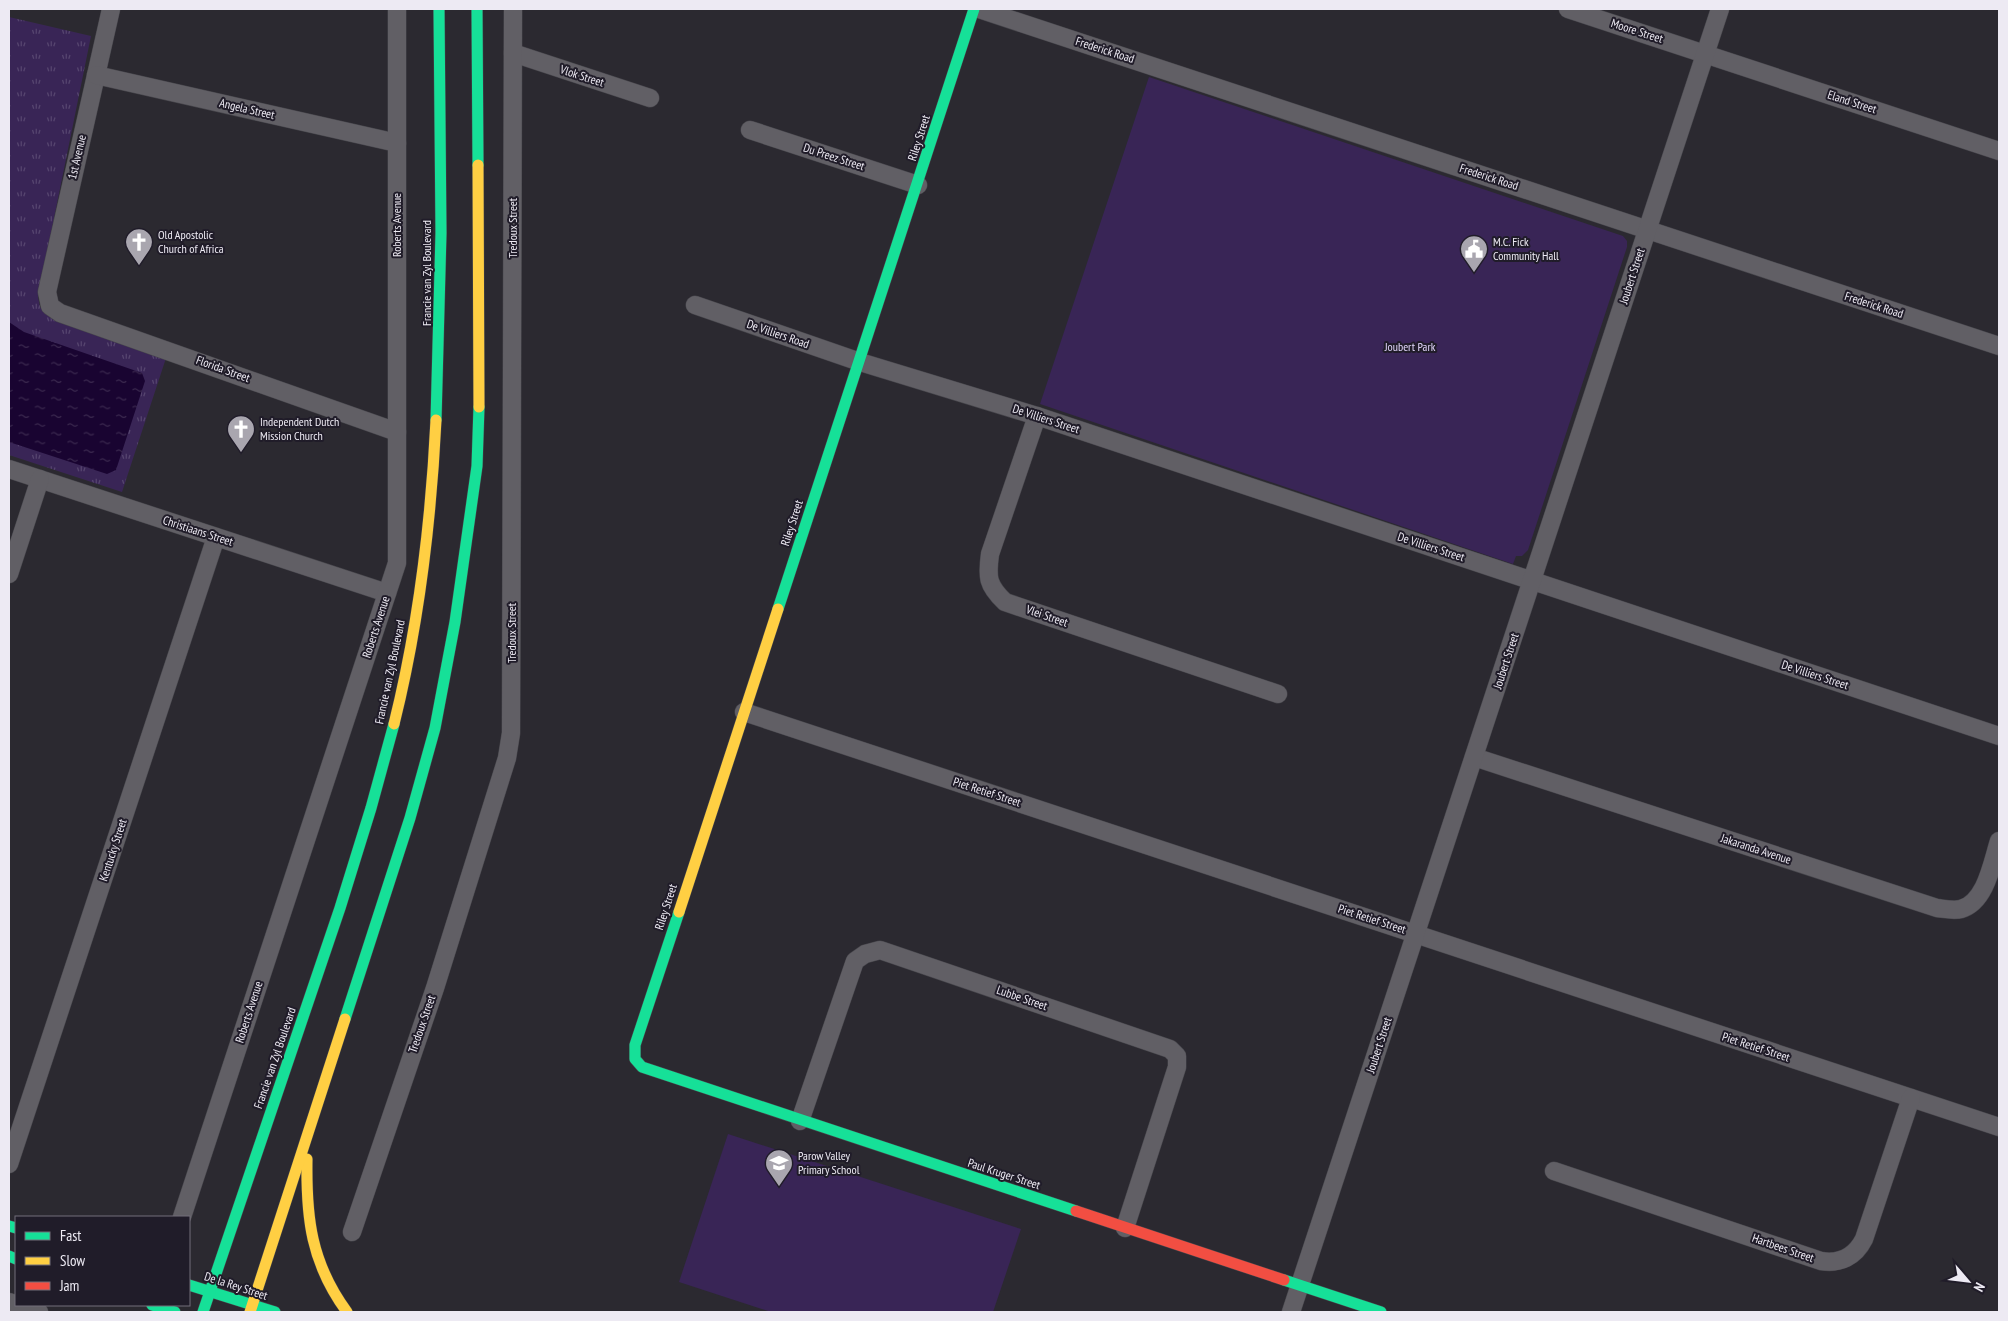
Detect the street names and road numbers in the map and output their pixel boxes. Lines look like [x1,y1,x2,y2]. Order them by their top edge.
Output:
street label: Moore Street [1609,15,1666,46]
street label: Frederick Road [1074,33,1136,66]
street label: Vlok Street [557,61,607,90]
street label: Eland Street [1826,87,1879,117]
street label: Angela Street [218,95,277,122]
street label: Riley Street [904,112,933,163]
street label: 1st Avenue [64,133,89,181]
street label: Du Preez Street [802,140,867,174]
street label: Frederick Road [1458,160,1520,193]
street label: Roberts Avenue [389,193,404,257]
street label: Tredoux Street [505,197,520,258]
street label: Francie van Zyl Boulevard [419,220,434,326]
street label: Joubert Street [1615,245,1648,307]
street label: Frederick Road [1843,288,1905,321]
street label: De Villiers Road [745,316,811,351]
street label: Florida Street [194,352,253,385]
street label: De Villiers Street [1011,401,1082,437]
street label: Riley Street [777,497,806,548]
street label: Christiaans Street [161,512,236,549]
street label: De Villiers Street [1396,529,1467,565]
street label: Roberts Avenue [358,594,393,660]
street label: Vlei Street [1023,601,1071,630]
street label: Tredoux Street [504,602,519,663]
street label: Francie van Zyl Boulevard [371,618,408,725]
street label: Joubert Street [1489,630,1522,692]
street label: De Villiers Street [1780,657,1851,693]
street label: Piet Retief Street [951,774,1024,810]
street label: Kentucky Street [95,816,130,883]
street label: Jakaranda Avenue [1718,830,1793,867]
street label: Riley Street [651,881,680,932]
street label: Piet Retief Street [1336,901,1409,937]
street label: Roberts Avenue [231,979,266,1045]
street label: Lubbe Street [995,982,1050,1013]
street label: Tredoux Street [405,992,439,1055]
street label: Francie van Zyl Boulevard [250,1005,299,1110]
street label: Joubert Street [1362,1014,1395,1076]
street label: Piet Retief Street [1720,1029,1793,1065]
street label: Paul Kruger Street [966,1155,1043,1193]
street label: Hartbees Street [1750,1230,1817,1265]
street label: De la Rey Street [203,1268,270,1303]

